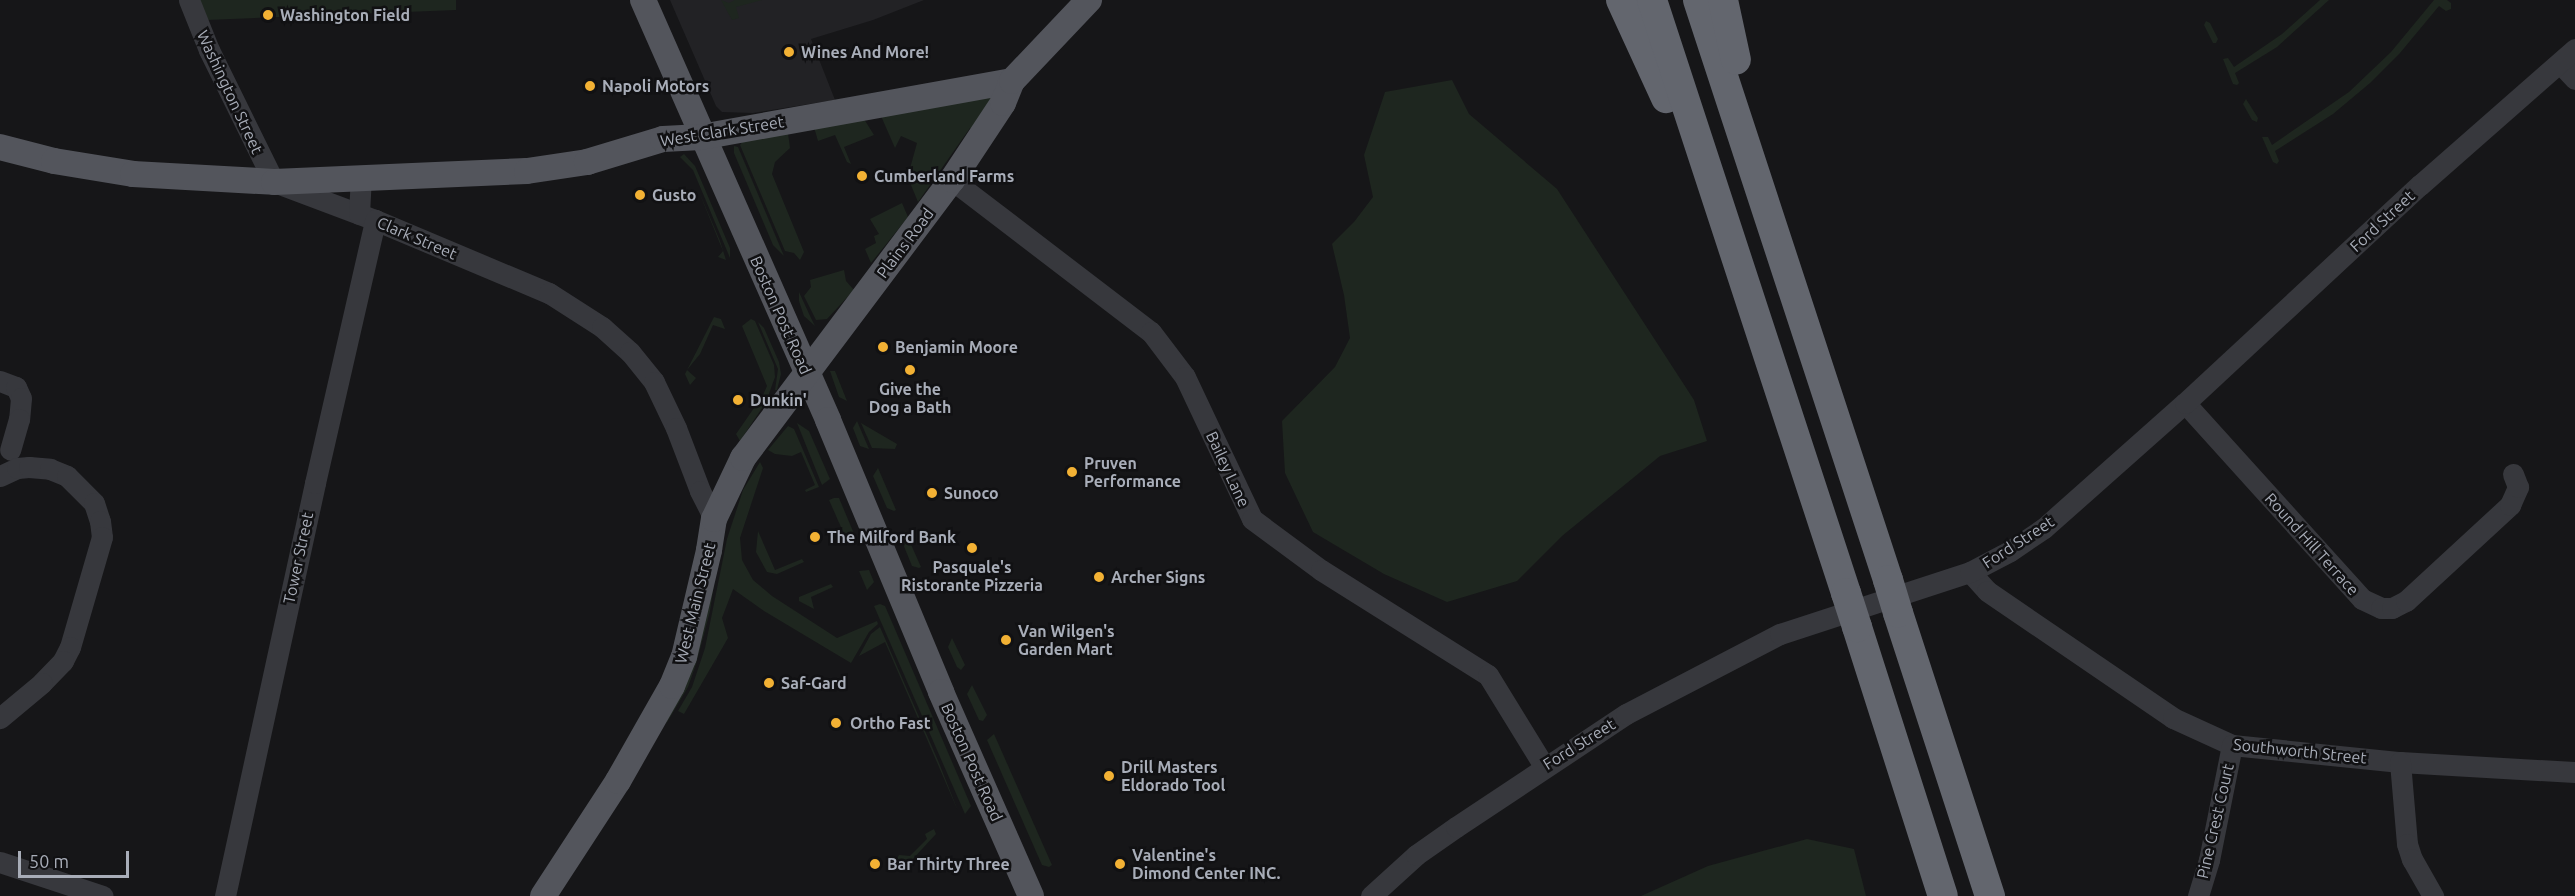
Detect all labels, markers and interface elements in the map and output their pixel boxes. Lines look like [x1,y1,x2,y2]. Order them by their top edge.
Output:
place label: Washington Field [280,5,410,25]
marker: Washington Field [261,8,275,22]
street label: Washington Street [193,27,267,157]
place label: Wines And More! [801,42,929,62]
marker: Wines And More! [782,45,796,59]
place label: Napoli Motors [602,76,709,96]
marker: Napoli Motors [583,79,597,93]
street label: West Clark Street [659,112,785,150]
place label: Cumberland Farms [874,166,1014,186]
marker: Cumberland Farms [855,169,869,183]
place label: Gusto [652,185,696,205]
street label: Ford Street [2346,186,2418,256]
marker: Gusto [633,188,647,202]
street label: Plains Road [872,204,938,282]
street label: Clark Street [374,213,460,263]
street label: Boston Post Road [746,253,816,377]
place label: Benjamin Moore [895,337,1018,357]
marker: Benjamin Moore [876,340,890,354]
marker: Give the Dog a Bath [903,363,917,377]
place label: Give the Dog a Bath [869,379,951,417]
place label: Dunkin' [750,390,807,410]
marker: Dunkin' [731,393,745,407]
street label: Bailey Lane [1202,428,1254,510]
place label: Pruven Performance [1084,453,1181,491]
marker: Pruven Performance [1065,465,1079,479]
place label: Sunoco [944,483,999,503]
marker: Sunoco [925,486,939,500]
street label: Round Hill Terrace [2261,489,2363,599]
street label: Tower Street [279,510,317,606]
street label: Ford Street [1979,512,2057,572]
place label: The Milford Bank [827,527,956,547]
marker: The Milford Bank [808,530,822,544]
street label: West Main Street [671,541,719,665]
marker: Pasquale's Ristorante Pizzeria [965,541,979,555]
place label: Pasquale's Ristorante Pizzeria [901,557,1043,595]
place label: Archer Signs [1111,567,1205,587]
marker: Archer Signs [1092,570,1106,584]
place label: Van Wilgen's Garden Mart [1018,621,1115,659]
marker: Van Wilgen's Garden Mart [999,633,1013,647]
place label: Saf-Gard [781,673,847,693]
marker: Saf-Gard [762,676,776,690]
street label: Boston Post Road [937,700,1007,824]
place label: Ortho Fast [850,713,931,733]
marker: Ortho Fast [827,714,845,732]
street label: Ford Street [1539,714,1619,774]
street label: Southworth Street [2232,734,2368,768]
place label: Drill Masters Eldorado Tool [1121,757,1225,795]
street label: Pine Crest Court [2192,762,2238,880]
marker: Drill Masters Eldorado Tool [1102,769,1116,783]
scale bar [21,839,132,877]
place label: Valentine's Dimond Center INC. [1132,845,1280,883]
text: 50 m [29,851,69,871]
place label: Bar Thirty Three [887,854,1010,874]
marker: Bar Thirty Three [868,857,882,871]
marker: Valentine's Dimond Center INC. [1113,857,1127,871]

